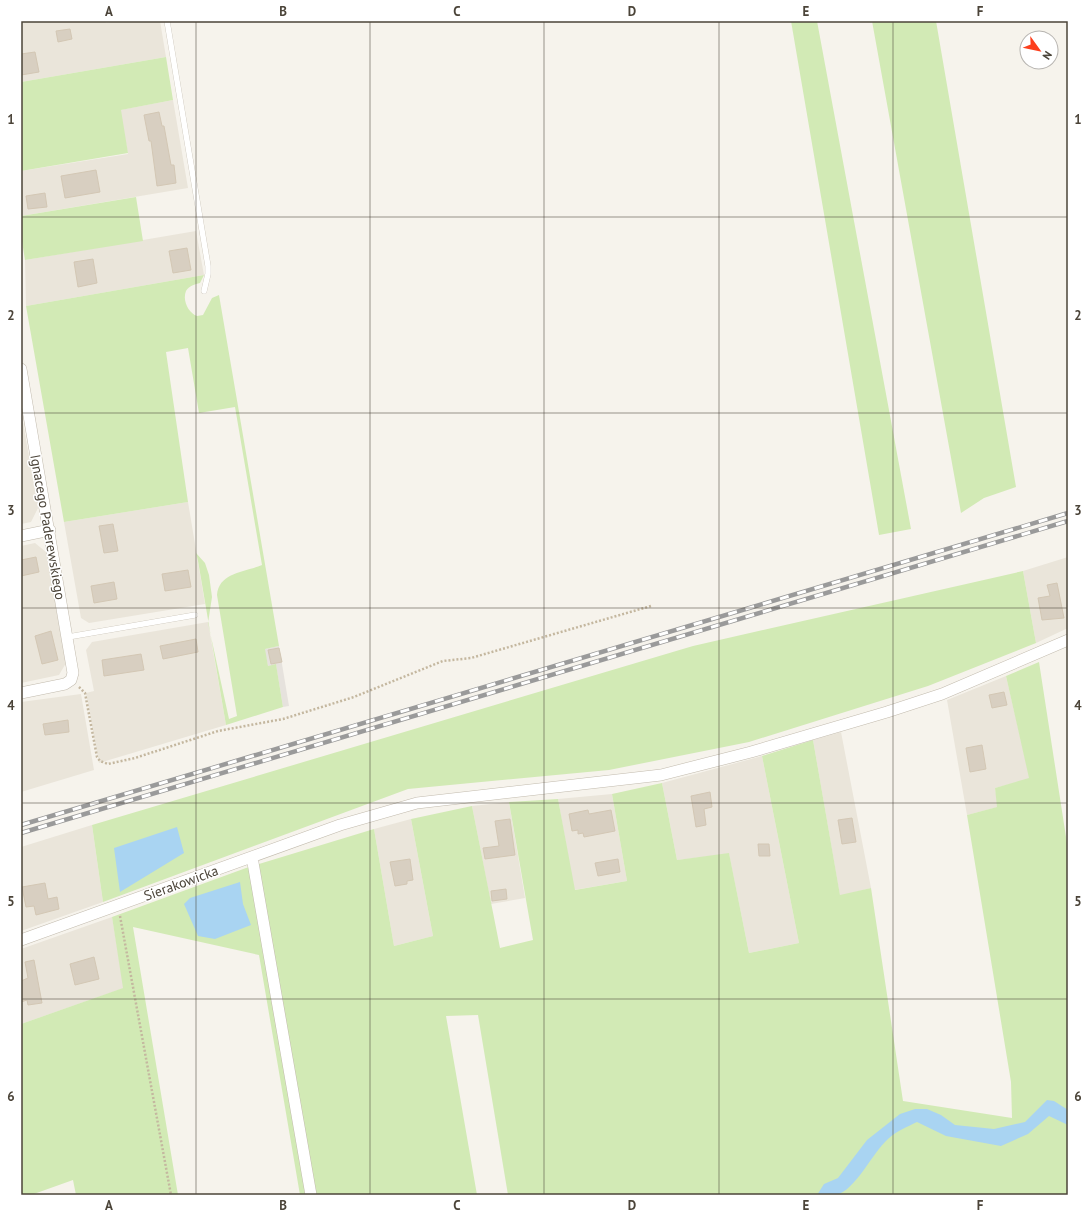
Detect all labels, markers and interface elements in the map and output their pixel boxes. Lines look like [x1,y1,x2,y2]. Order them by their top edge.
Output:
text: A [105,3,113,20]
text: B [279,3,287,20]
text: C [453,3,461,20]
text: D [628,3,636,20]
text: E [803,3,810,20]
text: F [977,3,984,20]
north arrow [1019,30,1059,70]
text: N [1040,49,1055,62]
text: 1 [7,111,15,128]
text: 1 [1074,111,1082,128]
text: 2 [7,307,15,324]
text: 2 [1074,307,1082,324]
street label: Ignacego Paderewskiego [26,453,70,601]
text: 3 [7,502,15,519]
text: 3 [1074,502,1082,519]
text: 4 [7,697,15,714]
text: 4 [1074,697,1082,714]
street label: Sierakowicka [141,861,221,905]
text: 5 [7,893,15,910]
text: 5 [1074,893,1082,910]
text: 6 [7,1088,15,1105]
text: 6 [1074,1088,1082,1105]
text: A [105,1197,113,1214]
text: B [279,1197,287,1214]
text: C [453,1197,461,1214]
text: D [628,1197,636,1214]
text: E [803,1197,810,1214]
text: F [977,1197,984,1214]

